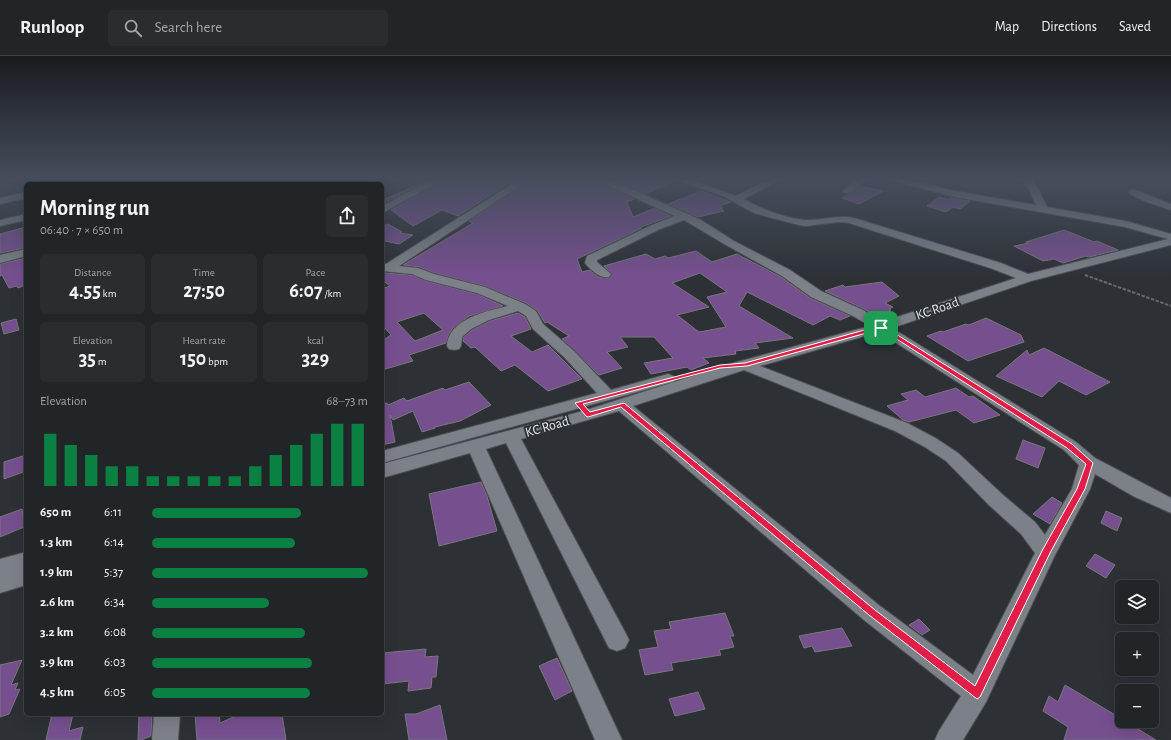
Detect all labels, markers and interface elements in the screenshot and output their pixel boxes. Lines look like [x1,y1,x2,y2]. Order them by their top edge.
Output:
search box [108,10,388,46]
icon: search [122,17,144,39]
text: Runloop [20,18,84,37]
text: Search here [154,20,222,35]
text: Map [995,20,1019,34]
text: Directions [1041,20,1097,34]
text: Saved [1119,20,1151,34]
button: share [326,195,368,237]
text: Morning run [40,197,150,219]
text: 06:40 · 7 × 650 m [40,224,123,237]
text: Distance [74,267,111,278]
text: Time [193,267,215,278]
text: Pace [305,267,325,278]
text: 4.55 [69,281,101,301]
text: 27:50 [183,281,225,301]
text: 6:07 [289,281,323,301]
text: km [101,288,116,299]
text: /km [323,288,341,299]
street label: KC Road [914,295,961,323]
pin [864,311,898,345]
icon: arrive [870,317,892,339]
text: Elevation [73,335,113,346]
text: Heart rate [182,335,226,346]
text: kcal [307,335,324,346]
text: 35 [79,349,96,369]
text: 150 [180,349,206,369]
text: 329 [301,349,329,369]
text: m [96,356,107,367]
text: bpm [206,356,228,367]
text: Elevation [40,395,87,408]
text: 68–73 m [326,395,368,408]
street label: KC Road [524,414,571,440]
text: 650 m [40,506,71,519]
text: 6:11 [104,506,122,519]
text: 1.3 km [40,536,72,549]
text: 6:14 [104,536,124,549]
text: 1.9 km [40,566,73,579]
text: 5:37 [104,566,123,579]
map controls [1115,580,1159,728]
button: layers [1115,580,1159,624]
text: 2.6 km [40,596,74,609]
text: 6:34 [104,596,125,609]
text: 3.2 km [40,626,74,639]
text: 6:08 [104,626,126,639]
button: + [1115,632,1159,676]
text: 3.9 km [40,656,74,669]
text: 6:03 [104,656,125,669]
button: − [1115,684,1159,728]
text: 4.5 km [40,686,74,699]
text: 6:05 [104,686,125,699]

